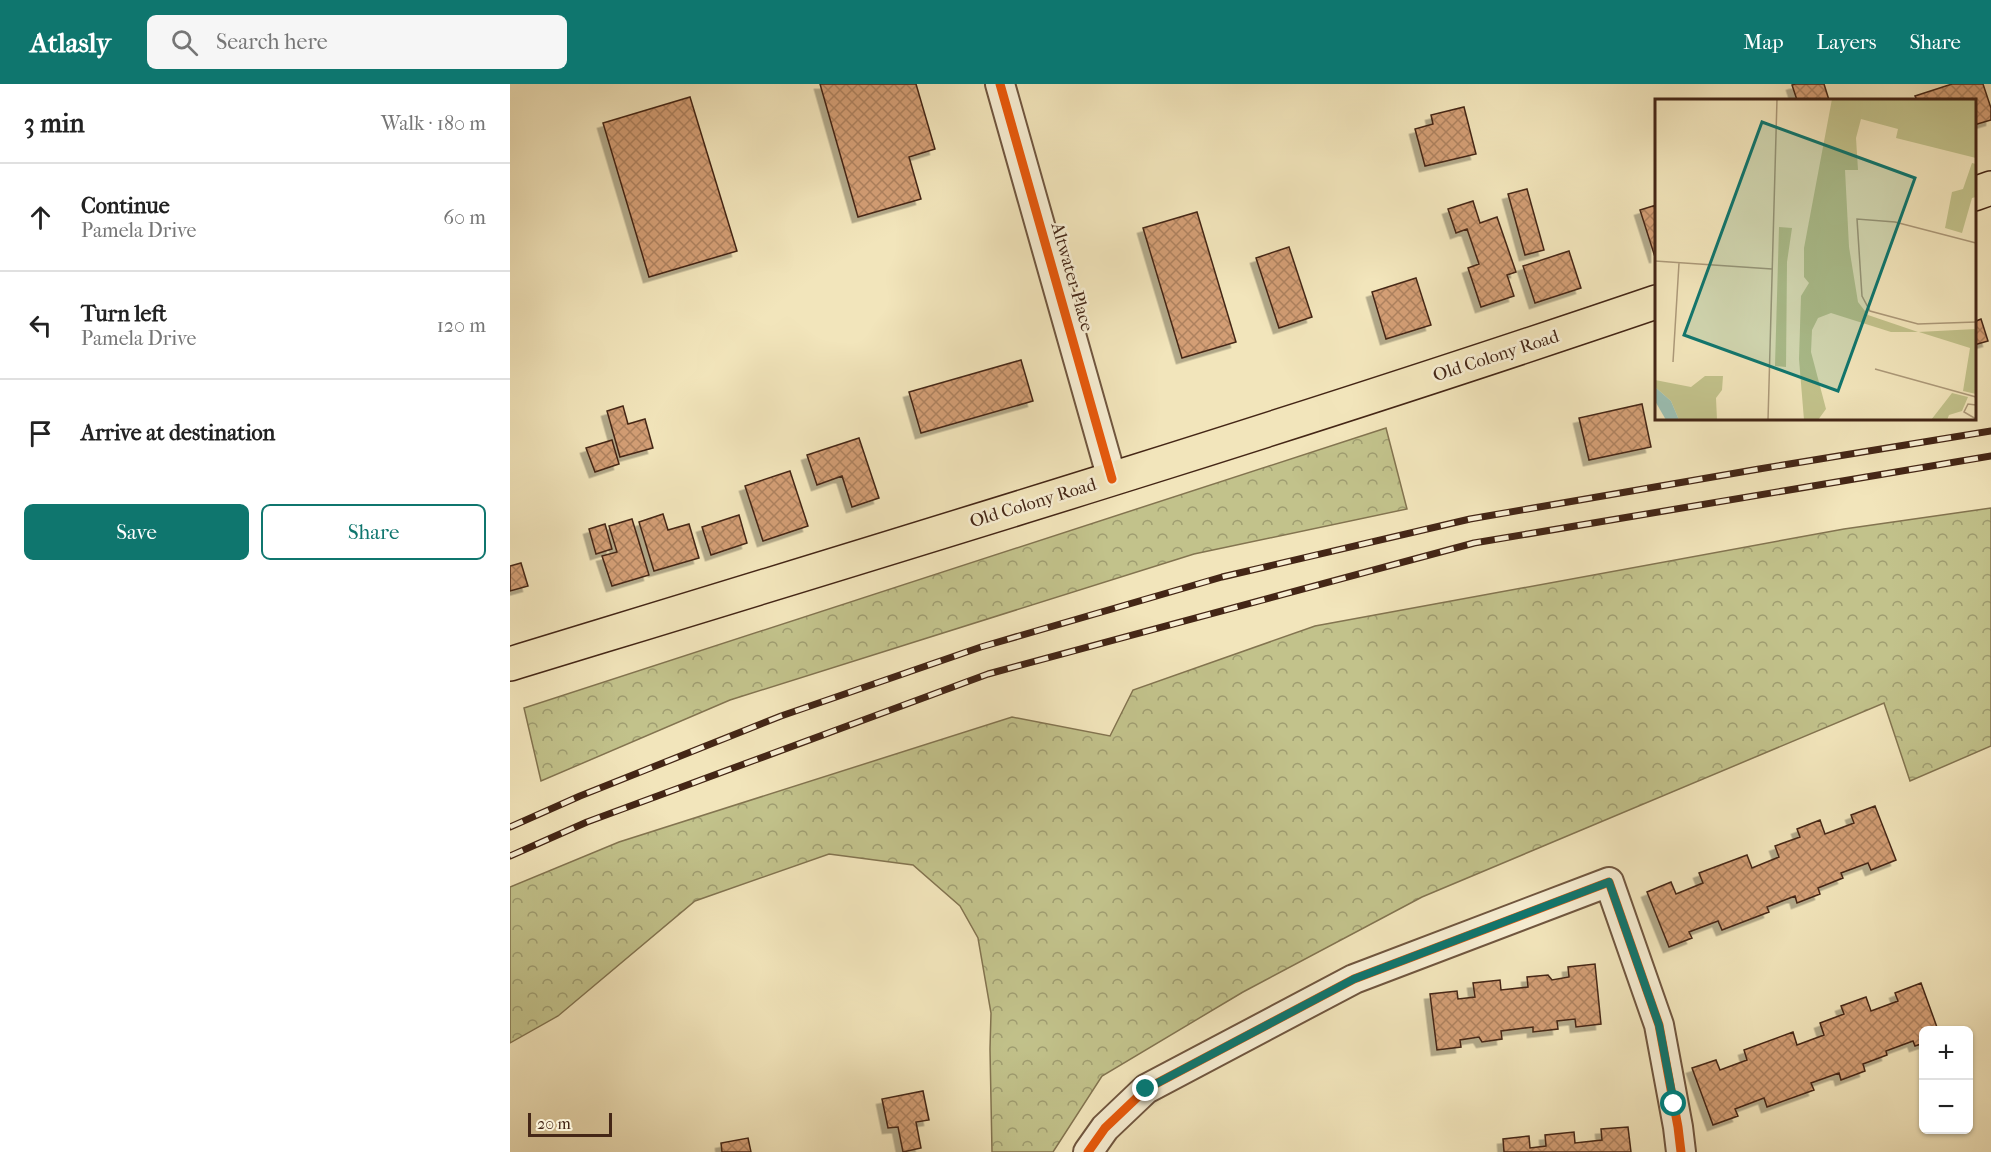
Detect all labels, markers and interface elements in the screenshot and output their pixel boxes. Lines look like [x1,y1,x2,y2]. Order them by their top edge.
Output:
search box [147,15,567,69]
text: Atlasly [30,26,111,59]
icon: search [168,26,201,59]
text: Search here [216,29,328,55]
text: Map [1743,30,1784,54]
text: Layers [1817,30,1876,54]
text: Share [1909,30,1961,54]
inset map [1655,99,1976,420]
text: 3 min [24,108,85,139]
text: Walk · 180 m [381,112,486,135]
text: Continue [81,193,170,219]
icon: ahead [24,201,57,234]
text: 60 m [443,206,486,229]
text: Pamela Drive [81,219,196,242]
street label: Altwater Place [1046,219,1098,334]
text: Turn left [81,301,167,327]
icon: left [24,309,57,342]
text: 120 m [437,314,486,337]
street label: Old Colony Road [1430,326,1562,386]
text: Pamela Drive [81,327,196,350]
icon: arrive [24,417,57,450]
text: Arrive at destination [81,420,275,446]
street label: Old Colony Road [967,474,1099,532]
button: Save [24,504,249,560]
button: Share [261,504,486,560]
map controls [1919,1026,1973,1134]
button: + [1919,1026,1973,1080]
route end [1132,1075,1158,1101]
button: − [1919,1080,1973,1134]
route start [1660,1090,1686,1116]
scale bar [528,1110,612,1138]
text: 20 m [537,1114,571,1133]

